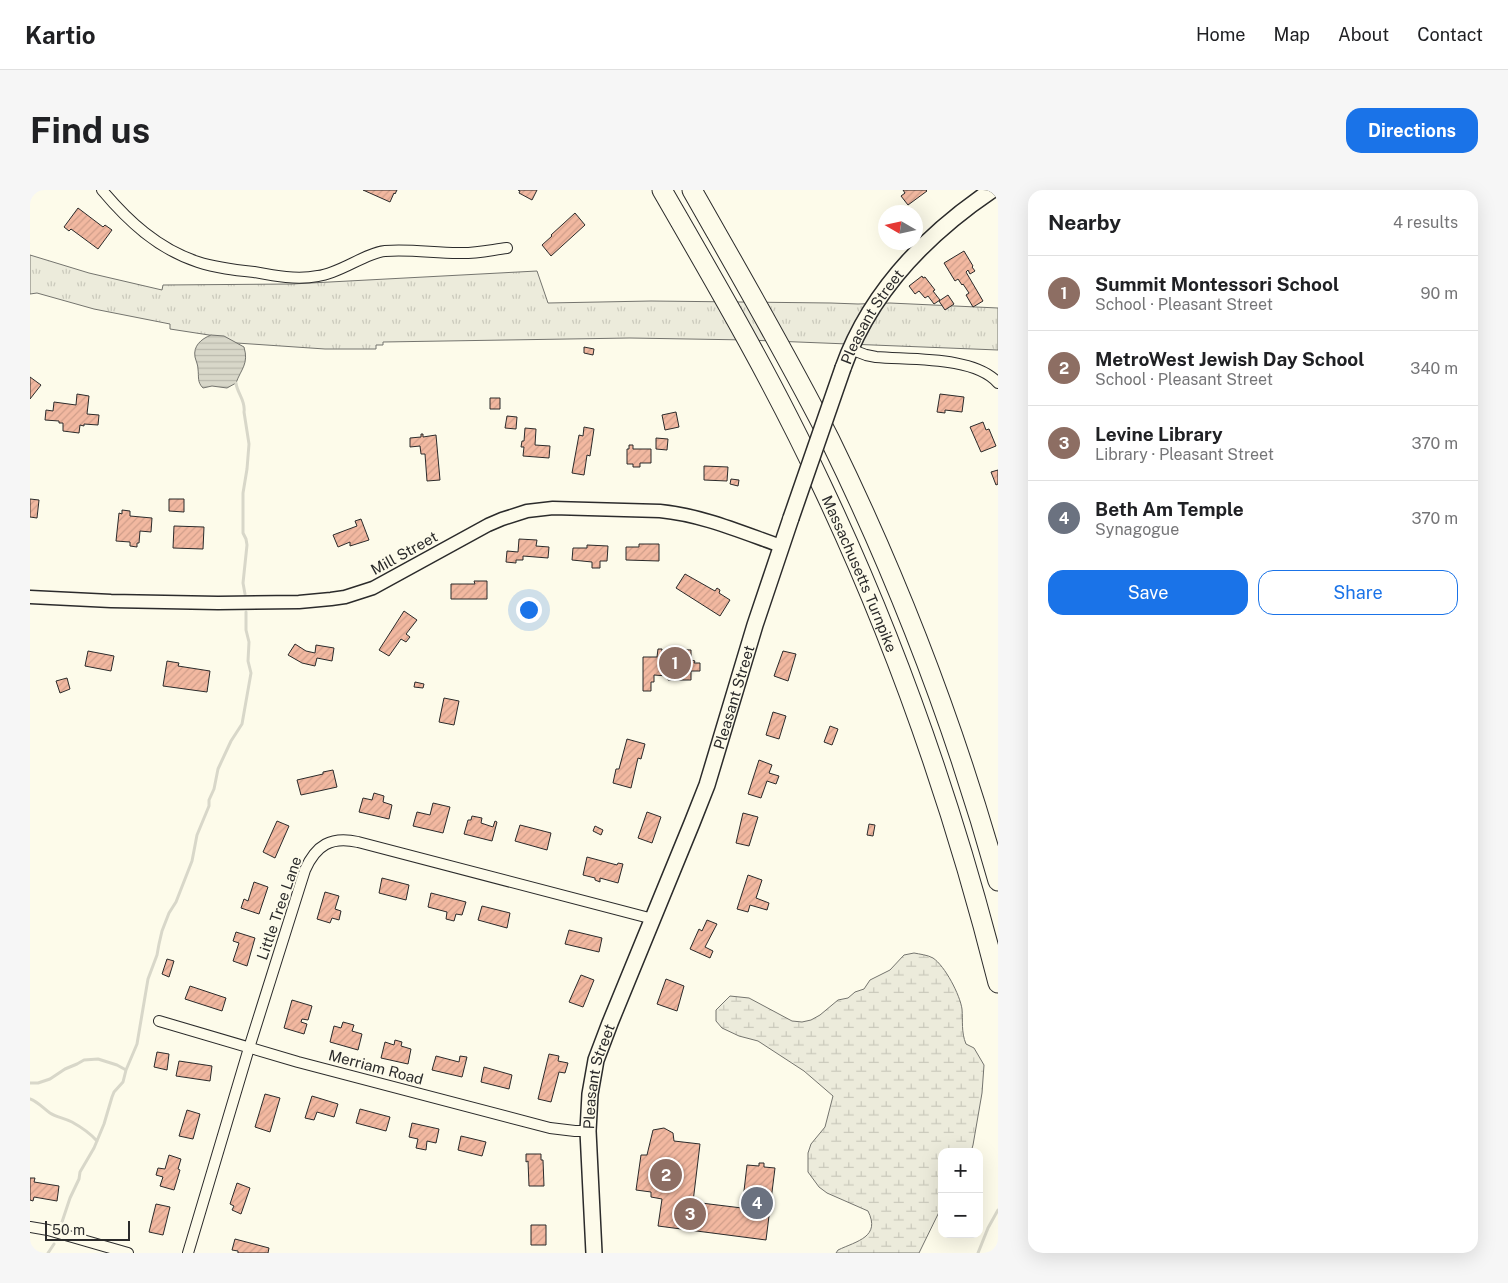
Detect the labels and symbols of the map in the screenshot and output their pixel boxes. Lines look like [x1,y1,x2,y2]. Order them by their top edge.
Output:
north arrow [878,205,923,250]
street label: Pleasant Street [837,265,906,366]
street label: Massachusetts Turnpike [819,492,901,654]
street label: Mill Street [368,528,440,578]
your location [516,597,542,623]
street label: Pleasant Street [710,643,757,751]
pin: 1 [659,644,691,682]
street label: Little Tree Lane [253,854,305,962]
street label: Pleasant Street [580,1021,618,1130]
street label: Merriam Road [327,1046,425,1088]
pin: 2 [650,1156,682,1194]
pin: 4 [741,1184,773,1222]
pin: 3 [674,1195,706,1233]
scale bar [45,1218,130,1241]

